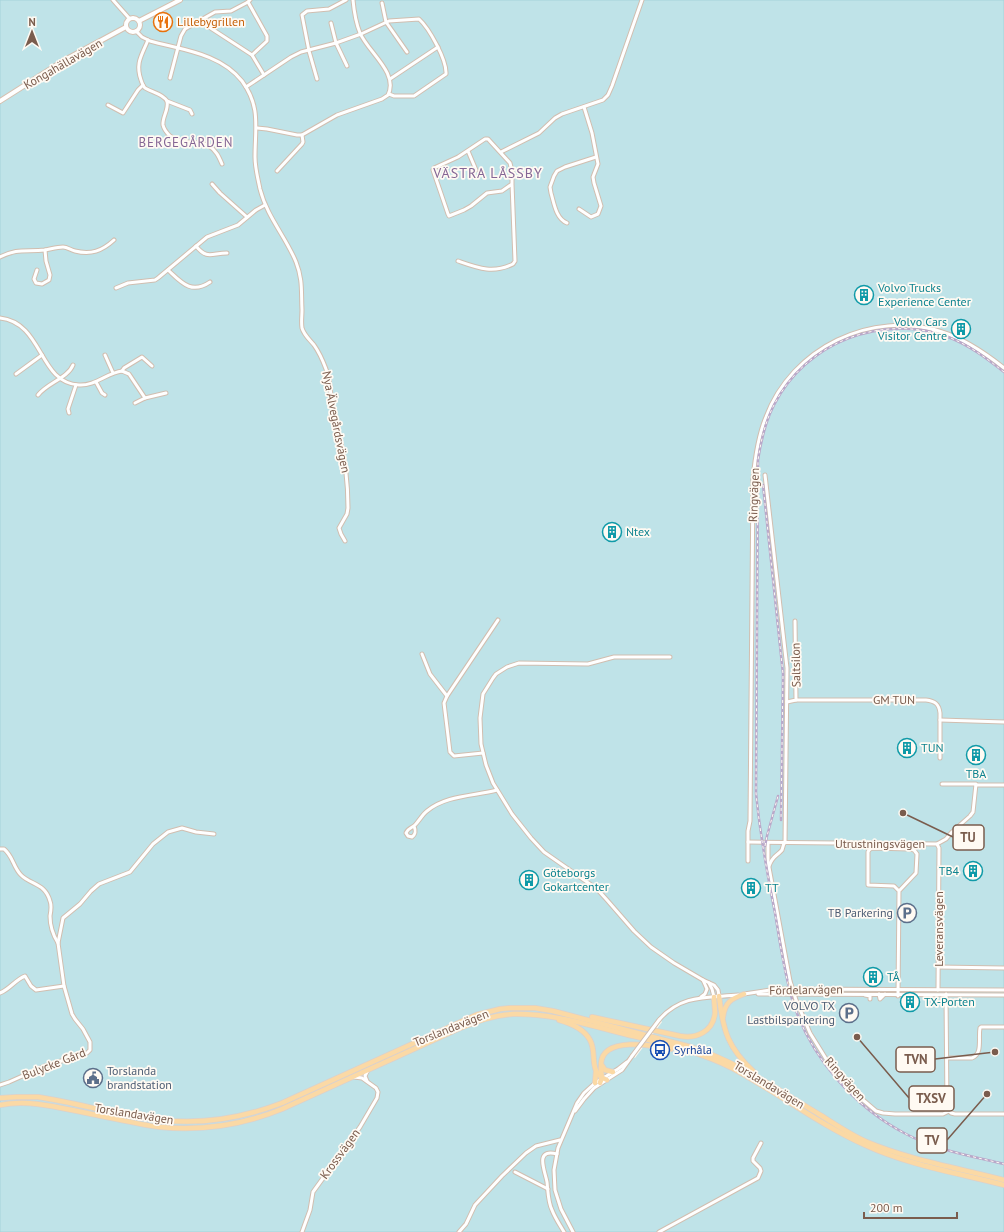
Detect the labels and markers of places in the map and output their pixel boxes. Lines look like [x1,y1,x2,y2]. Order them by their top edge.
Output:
restaurant icon: Lillebygrillen [152,11,174,33]
place label: Lillebygrillen [177,14,245,29]
place label: Volvo Trucks Experience Center [877,280,971,309]
building icon: Volvo Trucks Experience Center [853,284,875,306]
place label: Volvo Cars Visitor Centre [877,314,947,343]
building icon: Volvo Cars Visitor Centre [950,318,972,340]
building icon: Ntex [601,521,623,543]
place label: Ntex [626,524,650,539]
building icon: TUN [896,737,918,759]
place label: TUN [921,740,944,755]
building icon: TBA [965,744,987,766]
place label: TBA [966,766,986,781]
callout: TU [953,825,984,850]
building icon: TB4 [962,860,984,882]
place label: TB4 [939,863,959,878]
place label: Göteborgs Gokartcenter [543,865,609,894]
building icon: Göteborgs Gokartcenter [518,869,540,891]
building icon: TT [740,877,762,899]
place label: TT [765,880,779,895]
parking icon: TB Parkering [896,902,918,924]
place label: TB Parkering [828,905,893,920]
building icon: TÅ [862,966,884,988]
place label: TÅ [887,969,900,984]
building icon: TX-Porten [899,991,921,1013]
place label: TX-Porten [924,994,975,1009]
place label: VOLVO TX Lastbilsparkering [747,998,836,1027]
parking icon: VOLVO TX Lastbilsparkering [838,1002,860,1024]
bus stop icon: Syrhåla [649,1039,671,1061]
place label: Syrhåla [674,1042,712,1057]
callout: TVN [896,1047,935,1072]
place label: Torslanda brandstation [107,1063,172,1092]
public building icon: Torslanda brandstation [82,1067,104,1089]
callout: TXSV [909,1086,954,1111]
callout: TV [917,1128,947,1153]

